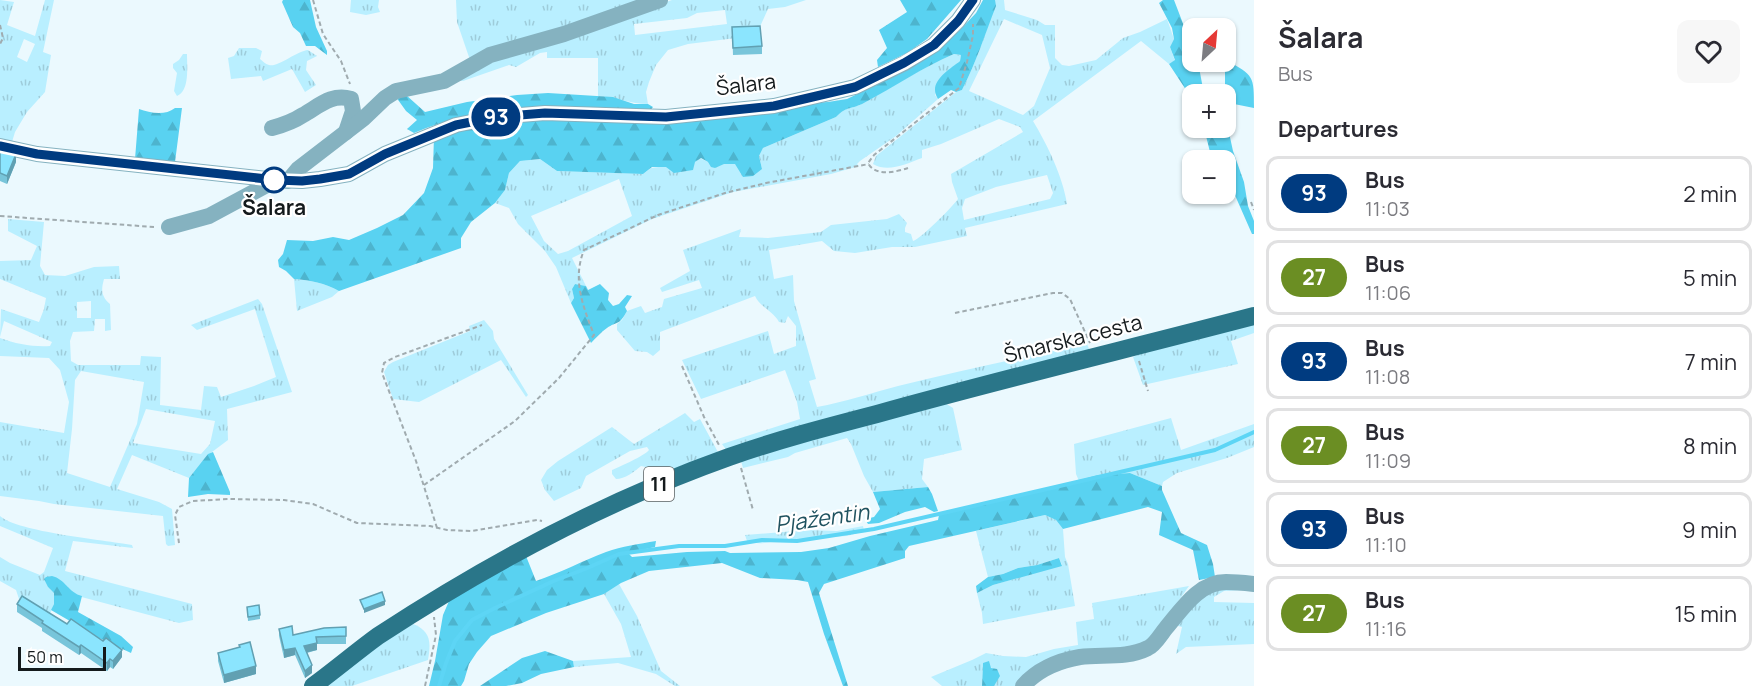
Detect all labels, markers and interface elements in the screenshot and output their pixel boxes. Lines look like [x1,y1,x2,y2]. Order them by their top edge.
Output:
north arrow [1182,18,1236,72]
map controls [1182,18,1236,204]
text: Šalara [1278,18,1363,56]
button: heart [1677,20,1740,83]
text: Bus [1278,60,1313,87]
street label: Šalara [714,66,777,102]
button: + [1182,84,1236,138]
line badge: 93 [469,98,523,136]
text: 93 [483,103,509,131]
text: Departures [1278,114,1398,144]
button: − [1182,150,1236,204]
text: Bus [1365,165,1405,195]
marker: Šalara [261,167,287,193]
text: 93 [1301,179,1327,207]
text: 2 min [1683,179,1737,209]
place label: Šalara [242,193,306,221]
text: 11:03 [1365,195,1410,222]
text: Bus [1365,249,1405,279]
text: 27 [1302,263,1326,291]
text: 5 min [1683,263,1737,293]
text: 11:06 [1365,279,1411,306]
street label: Šmarska cesta [1001,307,1145,369]
text: Bus [1365,333,1405,363]
text: 93 [1301,347,1327,375]
text: 7 min [1685,347,1737,377]
text: 11:08 [1365,363,1410,390]
text: Bus [1365,417,1405,447]
text: 27 [1302,431,1326,459]
text: 8 min [1683,431,1737,461]
text: 11:09 [1365,447,1411,474]
road number: 11 [644,467,674,501]
water label: Pjažentin [773,496,872,539]
text: Bus [1365,501,1405,531]
text: 93 [1301,515,1327,543]
text: 9 min [1682,515,1737,545]
text: 11:10 [1365,531,1407,558]
text: Bus [1365,585,1405,615]
text: 27 [1302,599,1326,627]
text: 15 min [1674,599,1737,629]
text: 11:16 [1365,615,1407,642]
scale bar [18,644,106,672]
text: 50 m [27,646,63,668]

